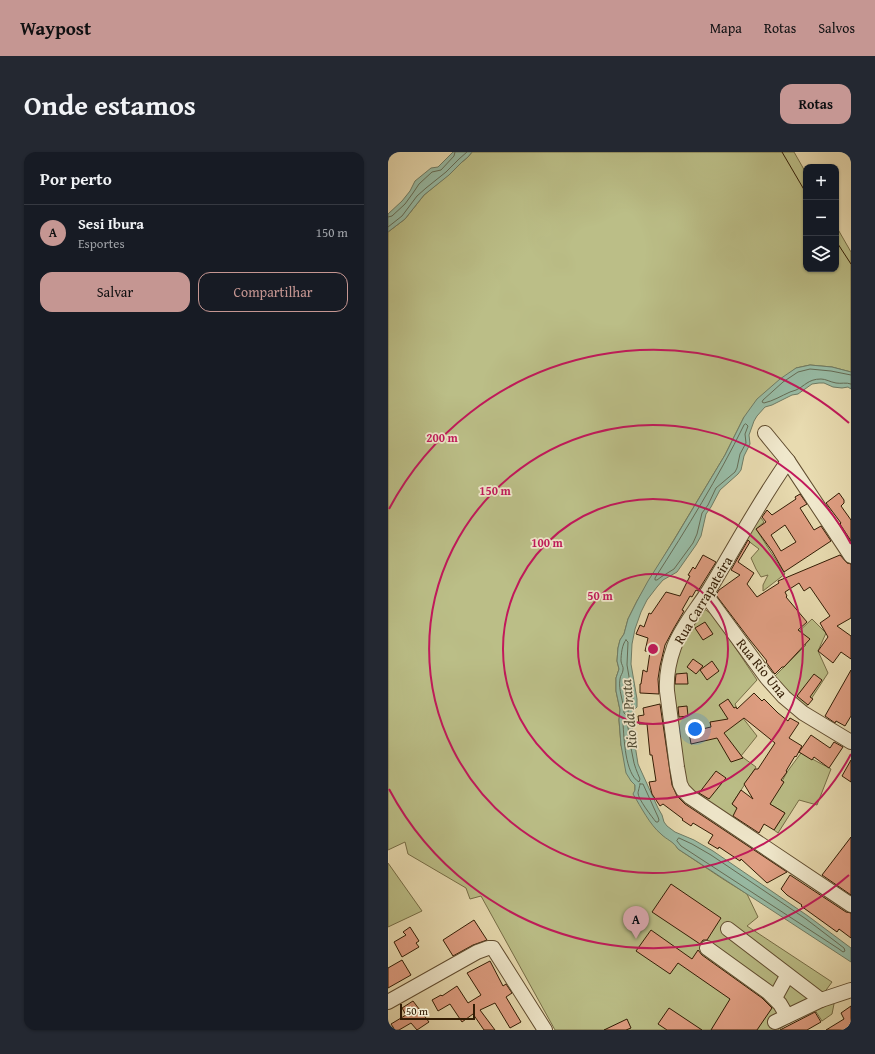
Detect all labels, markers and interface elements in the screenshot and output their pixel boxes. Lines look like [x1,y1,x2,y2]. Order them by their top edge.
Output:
text: Waypost [20,14,91,42]
text: Mapa [710,18,742,38]
text: Rotas [764,18,796,38]
text: Salvos [818,18,855,38]
text: Onde estamos [24,84,196,125]
button: Rotas [780,84,851,124]
map controls [803,164,839,272]
button: + [803,164,839,200]
text: Por perto [40,166,112,191]
button: − [803,200,839,236]
text: Sesi Ibura [78,213,144,234]
text: A [49,223,57,242]
text: 150 m [316,223,348,242]
text: Esportes [78,234,125,253]
button: layers [803,236,839,272]
button: Salvar [40,272,190,312]
button: Compartilhar [198,272,348,312]
text: 200 m [426,429,459,446]
text: 150 m [479,482,512,499]
text: 100 m [531,534,564,551]
street label: Rua Carrapateira [669,552,737,648]
text: 50 m [587,587,613,604]
street label: Rua Rio Una [732,634,792,702]
centre of rings [646,642,660,656]
water label: Rio da Prata [615,678,642,751]
your location [685,719,705,739]
pin: A [623,906,649,939]
scale bar [400,1002,475,1021]
text: 50 m [406,1003,428,1019]

